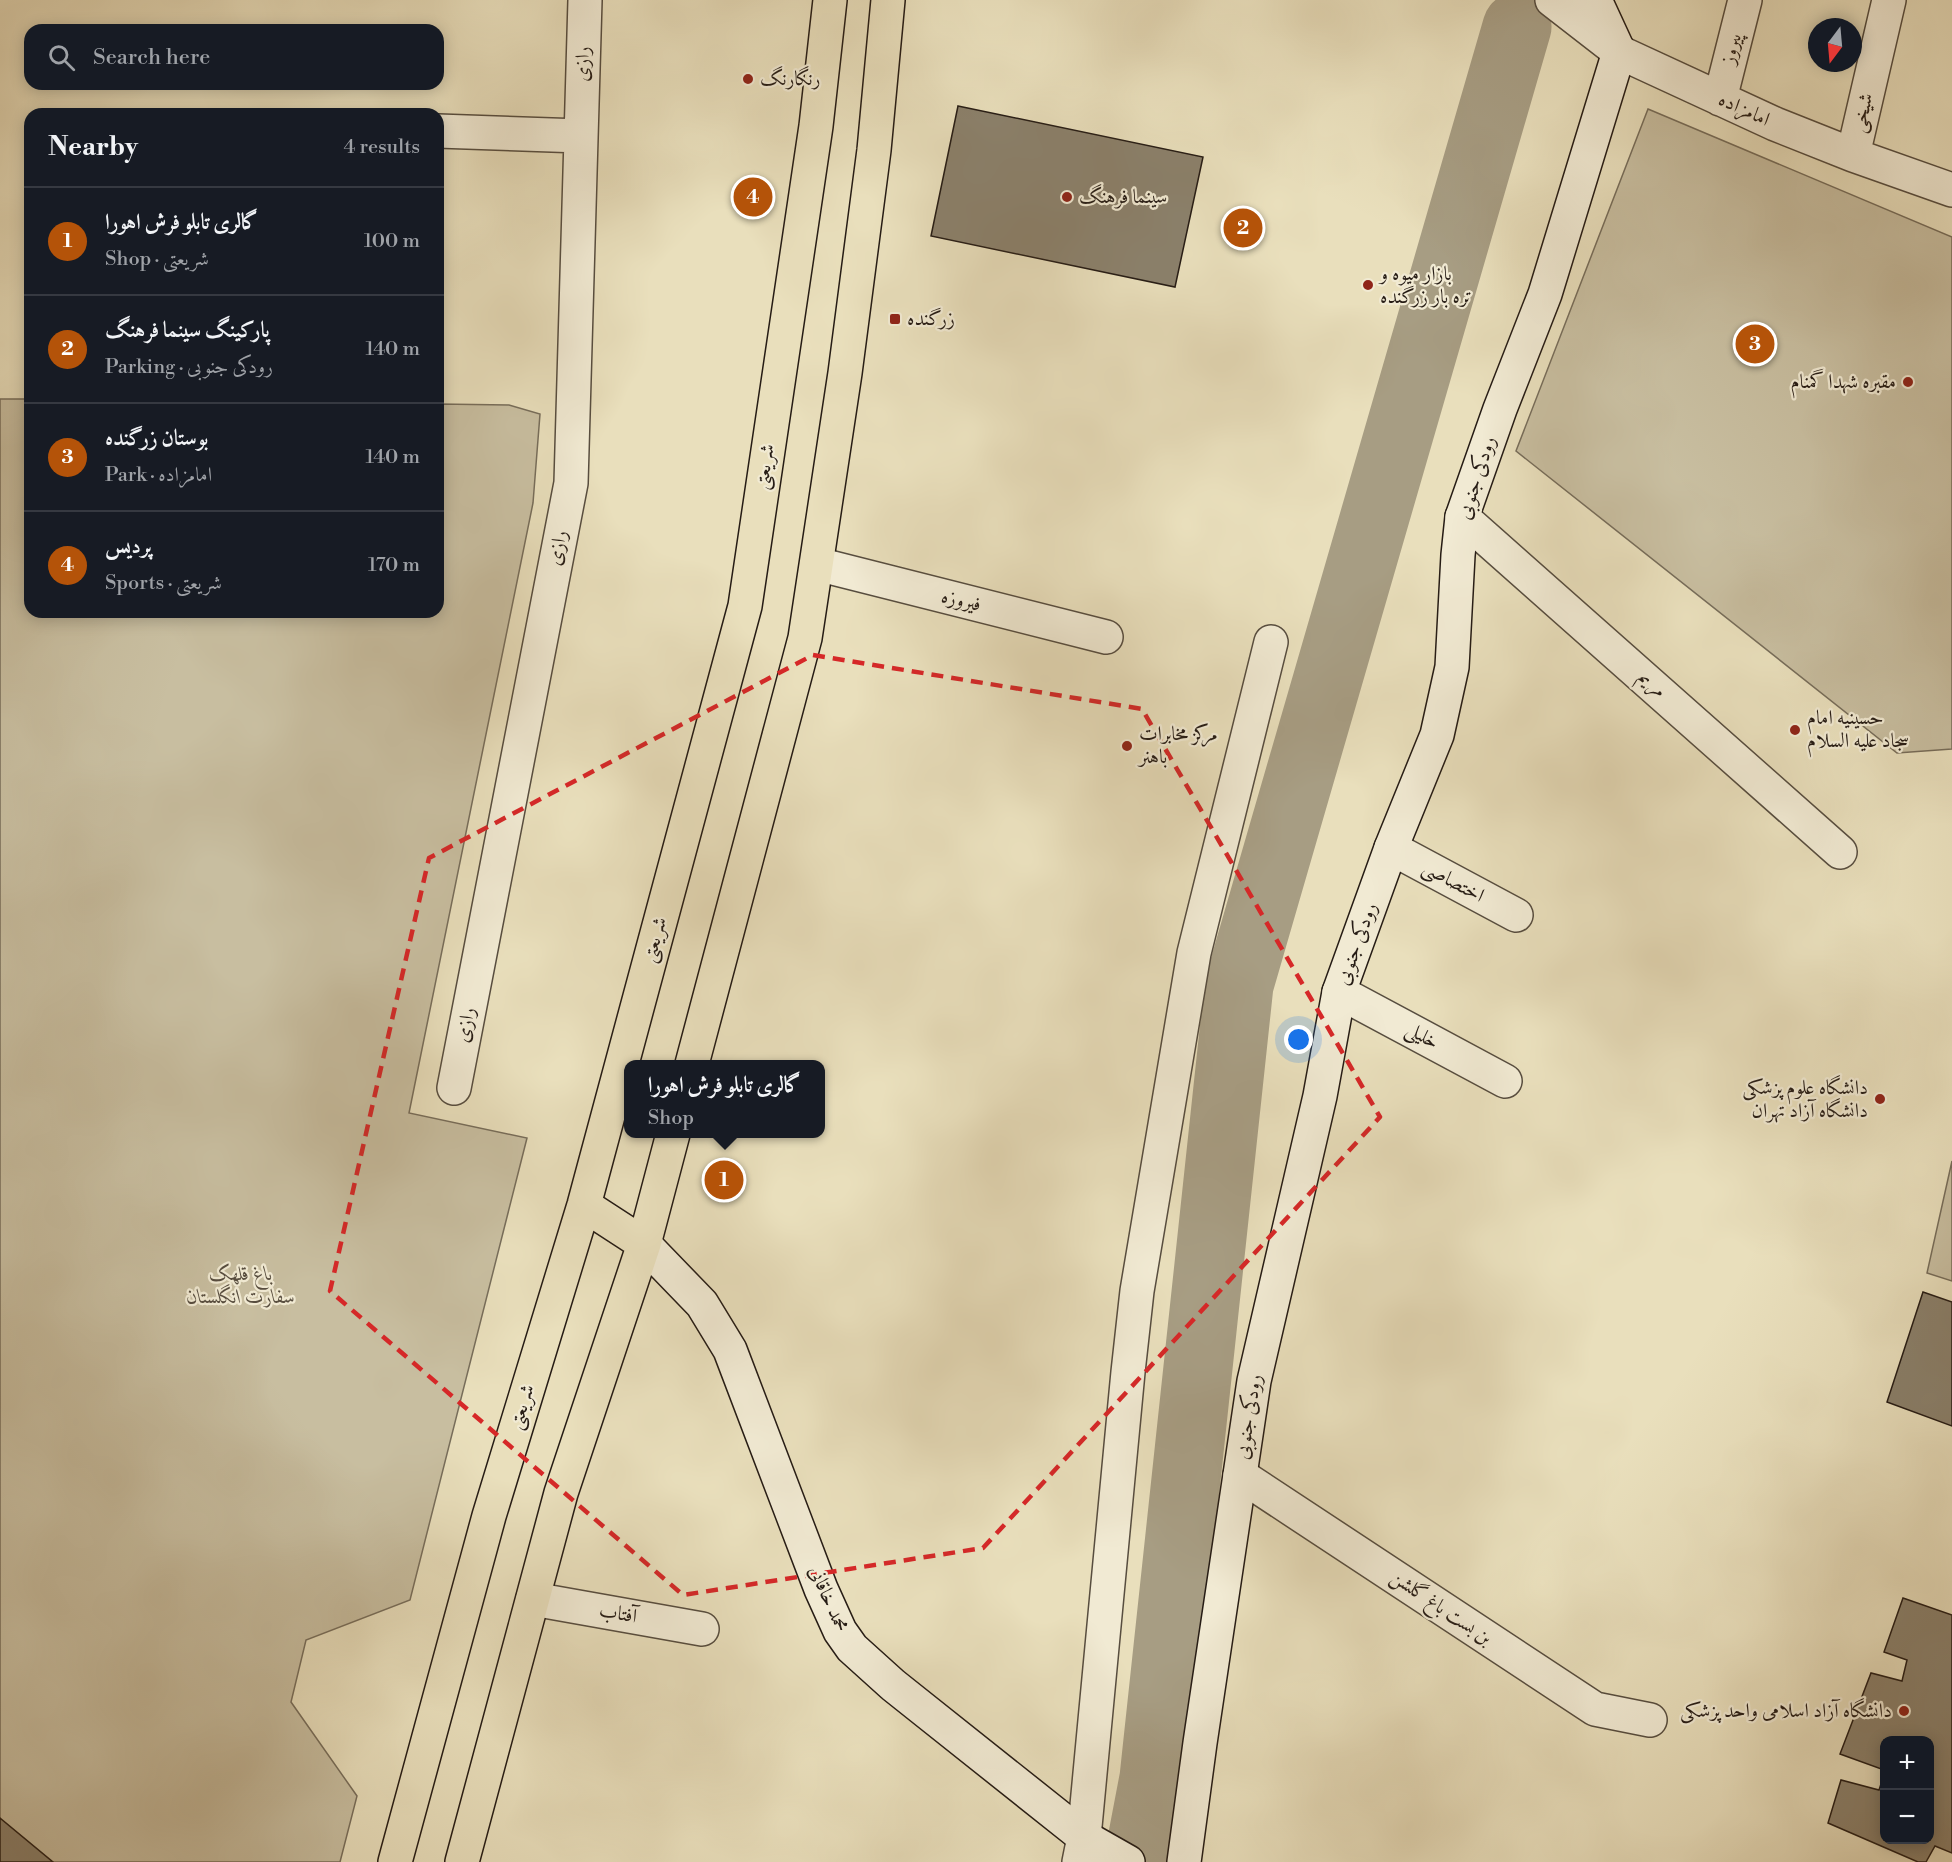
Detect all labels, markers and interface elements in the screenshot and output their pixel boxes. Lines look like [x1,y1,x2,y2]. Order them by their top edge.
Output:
north arrow [1808,18,1862,72]
search box [24,24,444,90]
street label: پیروز [1716,30,1749,69]
icon: search [45,41,78,74]
text: Search here [93,44,210,71]
street label: رازی [570,46,596,82]
place label: رنگارنگ [760,65,821,92]
marker: رنگارنگ [741,72,755,86]
street label: امامزاده [1714,87,1774,133]
street label: شیخی [1846,91,1880,135]
text: Nearby [48,131,138,163]
text: 4 results [343,135,420,160]
pin: 4 [734,174,772,220]
place label: سینما فرهنگ [1079,183,1167,210]
marker: سینما فرهنگ [1060,190,1074,204]
pin: 2 [1224,206,1262,250]
text: گالری تابلو فرش اهورا [105,209,258,236]
text: 1 [63,229,72,254]
text: 100 m [364,229,420,254]
text: Shop · شریعتی [105,247,209,272]
place label: بازار میوه و تره بار زرگنده [1378,262,1472,310]
marker: بازار میوه و تره بار زرگنده [1361,278,1375,292]
place label: زرگنده [907,307,955,332]
marker: زرگنده [888,312,902,326]
text: پارکینگ سینما فرهنگ [105,317,270,344]
pin: 3 [1736,322,1774,366]
text: 2 [61,337,74,362]
text: 140 m [365,337,420,362]
text: Parking · رودکی جنوبی [105,355,273,380]
place label: مقبره شهدا گمنام [1791,368,1896,399]
marker: مقبره شهدا گمنام [1901,375,1915,389]
text: بوستان زرگنده [105,425,208,452]
street label: رودکی جنوبی [1451,433,1503,523]
street label: شریعتی [749,442,782,492]
text: 3 [61,445,74,470]
text: 140 m [365,445,420,470]
text: Park · امامزاده [105,463,212,488]
street label: رازی [542,528,574,568]
text: پردیس [105,533,152,560]
text: 4 [61,553,74,578]
text: 170 m [368,553,420,578]
text: Sports · شریعتی [105,571,222,596]
street label: فیروزه [938,584,984,618]
street label: مریم [1630,665,1672,706]
place label: حسینیه امام سجاد علیه السلام [1807,706,1909,758]
place label: مرکز مخابرات باهنر [1137,722,1218,770]
marker: حسینیه امام سجاد علیه السلام [1788,723,1802,737]
marker: مرکز مخابرات باهنر [1120,739,1134,753]
street label: اختصاصی [1417,855,1488,910]
street label: رودکی جنوبی [1330,899,1384,989]
street label: شریعتی [637,915,674,966]
street label: رازی [450,1005,482,1045]
street label: خلیلی [1401,1017,1443,1056]
your location [1284,1025,1313,1054]
popup [624,1060,825,1138]
text: گالری تابلو فرش اهورا [648,1072,801,1099]
place label: دانشگاه علوم پزشکی دانشگاه آزاد تهران [1742,1074,1868,1124]
marker: دانشگاه علوم پزشکی دانشگاه آزاد تهران [1873,1092,1887,1106]
text: Shop [648,1106,694,1131]
pin: 1 [704,1158,744,1202]
park label: باغ قلهک سفارت انگلستان [187,1262,295,1310]
street label: رودکی جنوبی [1229,1372,1269,1462]
street label: شریعتی [503,1381,542,1433]
street label: محمد خاقانی [802,1562,854,1636]
street label: بن بست باغ گلشن [1383,1564,1498,1655]
street label: آفتاب [597,1597,642,1630]
place label: دانشگاه آزاد اسلامی واحد پزشکی [1680,1697,1892,1724]
marker: دانشگاه آزاد اسلامی واحد پزشکی [1897,1704,1911,1718]
map controls [1880,1736,1934,1844]
button: + [1880,1736,1934,1790]
button: − [1880,1790,1934,1844]

